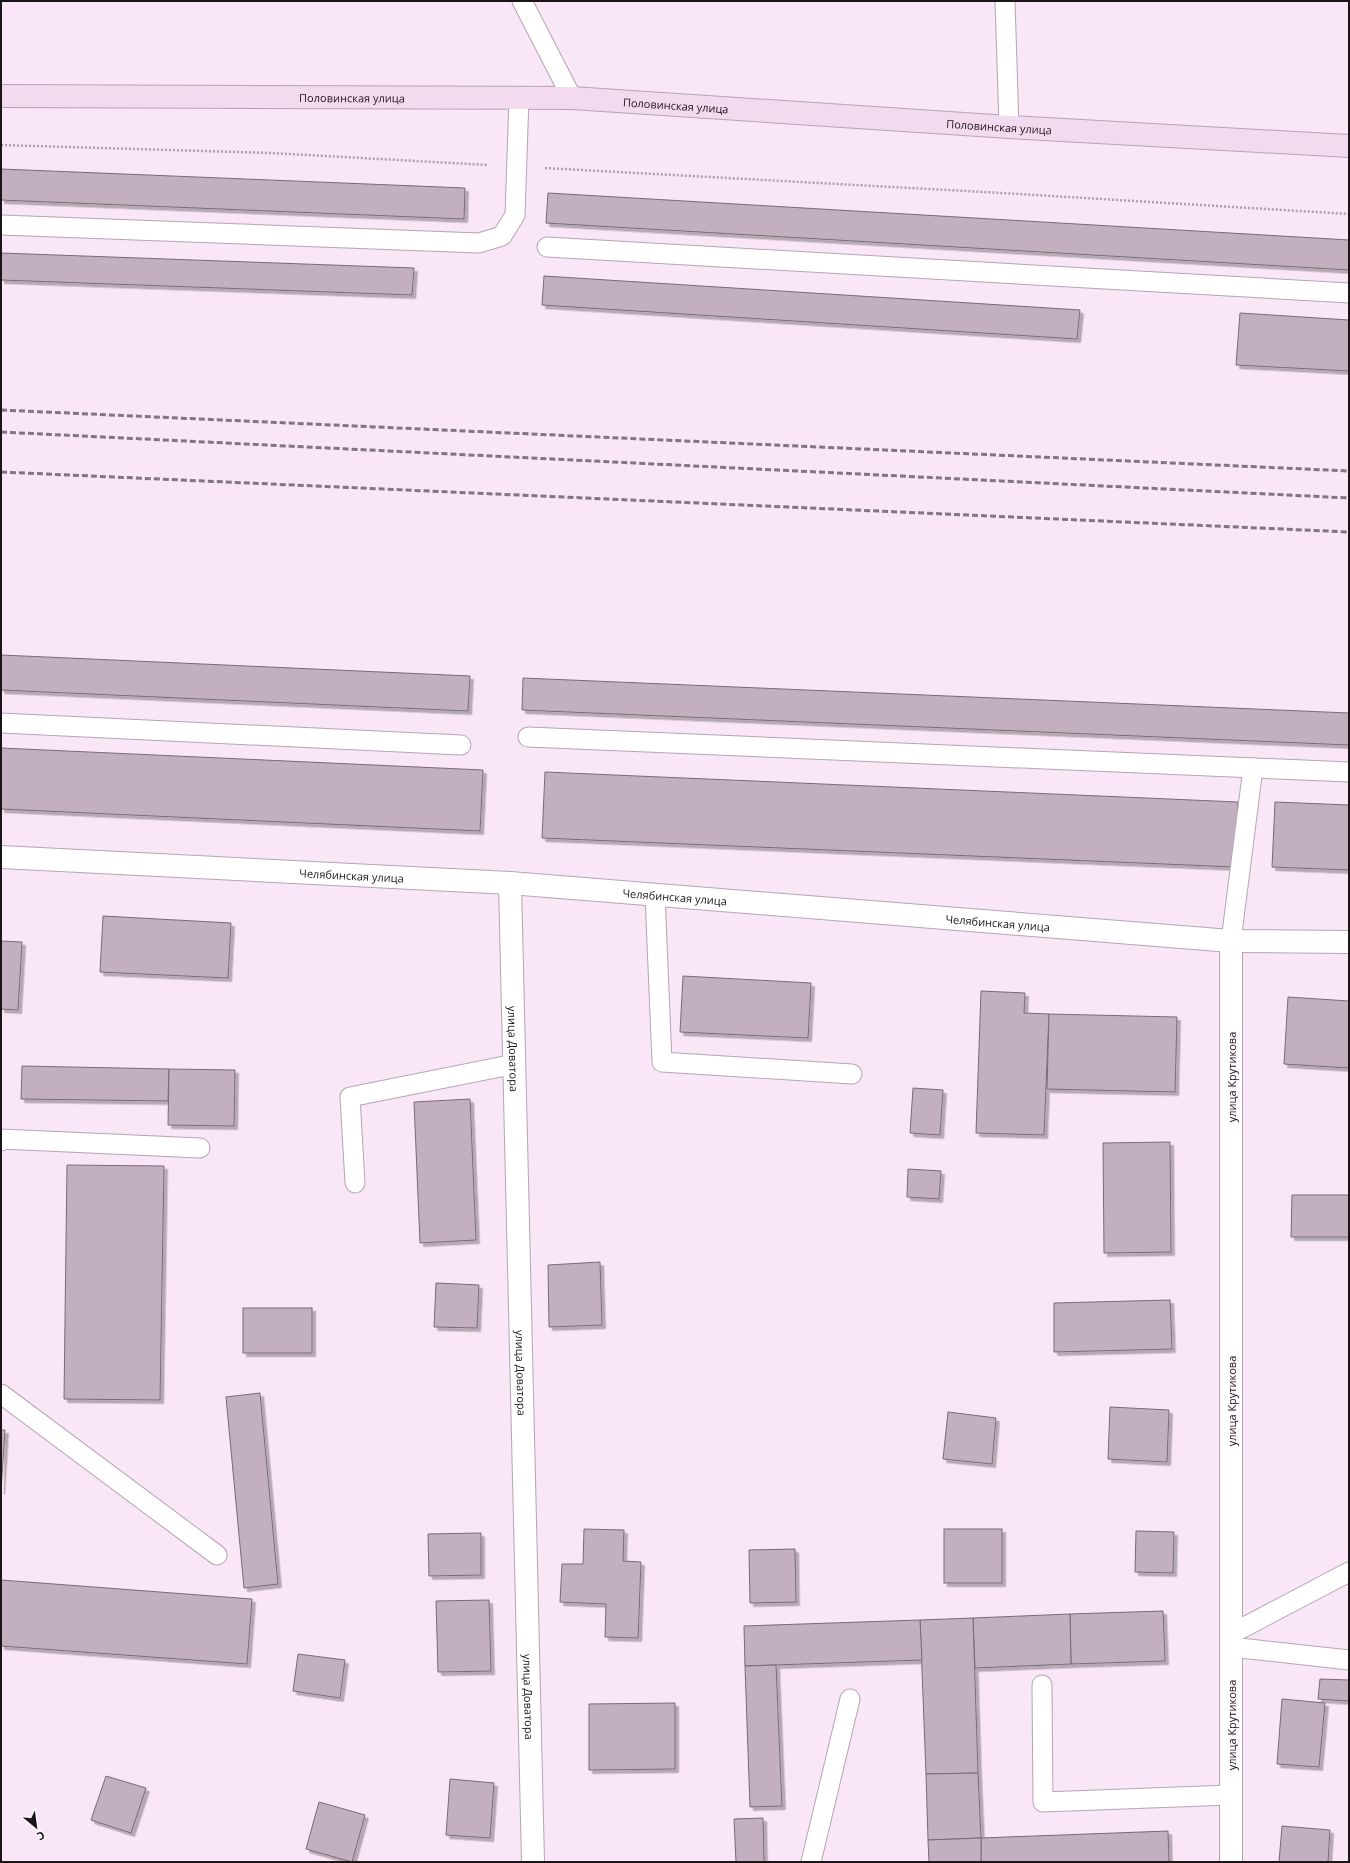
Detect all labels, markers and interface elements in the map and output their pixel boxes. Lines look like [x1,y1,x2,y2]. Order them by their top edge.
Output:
street label: Половинская улица [299,90,405,105]
street label: Половинская улица [623,94,729,116]
street label: Половинская улица [946,115,1052,137]
street label: Челябинская улица [299,865,404,885]
street label: Челябинская улица [622,885,728,908]
street label: Челябинская улица [945,911,1050,934]
street label: улица Доватора [505,1006,522,1092]
street label: улица Крутикова [1224,1032,1239,1122]
street label: улица Доватора [513,1330,530,1416]
street label: улица Крутикова [1224,1356,1239,1446]
street label: улица Доватора [521,1654,538,1740]
street label: улица Крутикова [1224,1680,1239,1770]
north arrow [16,1807,56,1847]
text: С [34,1828,48,1844]

